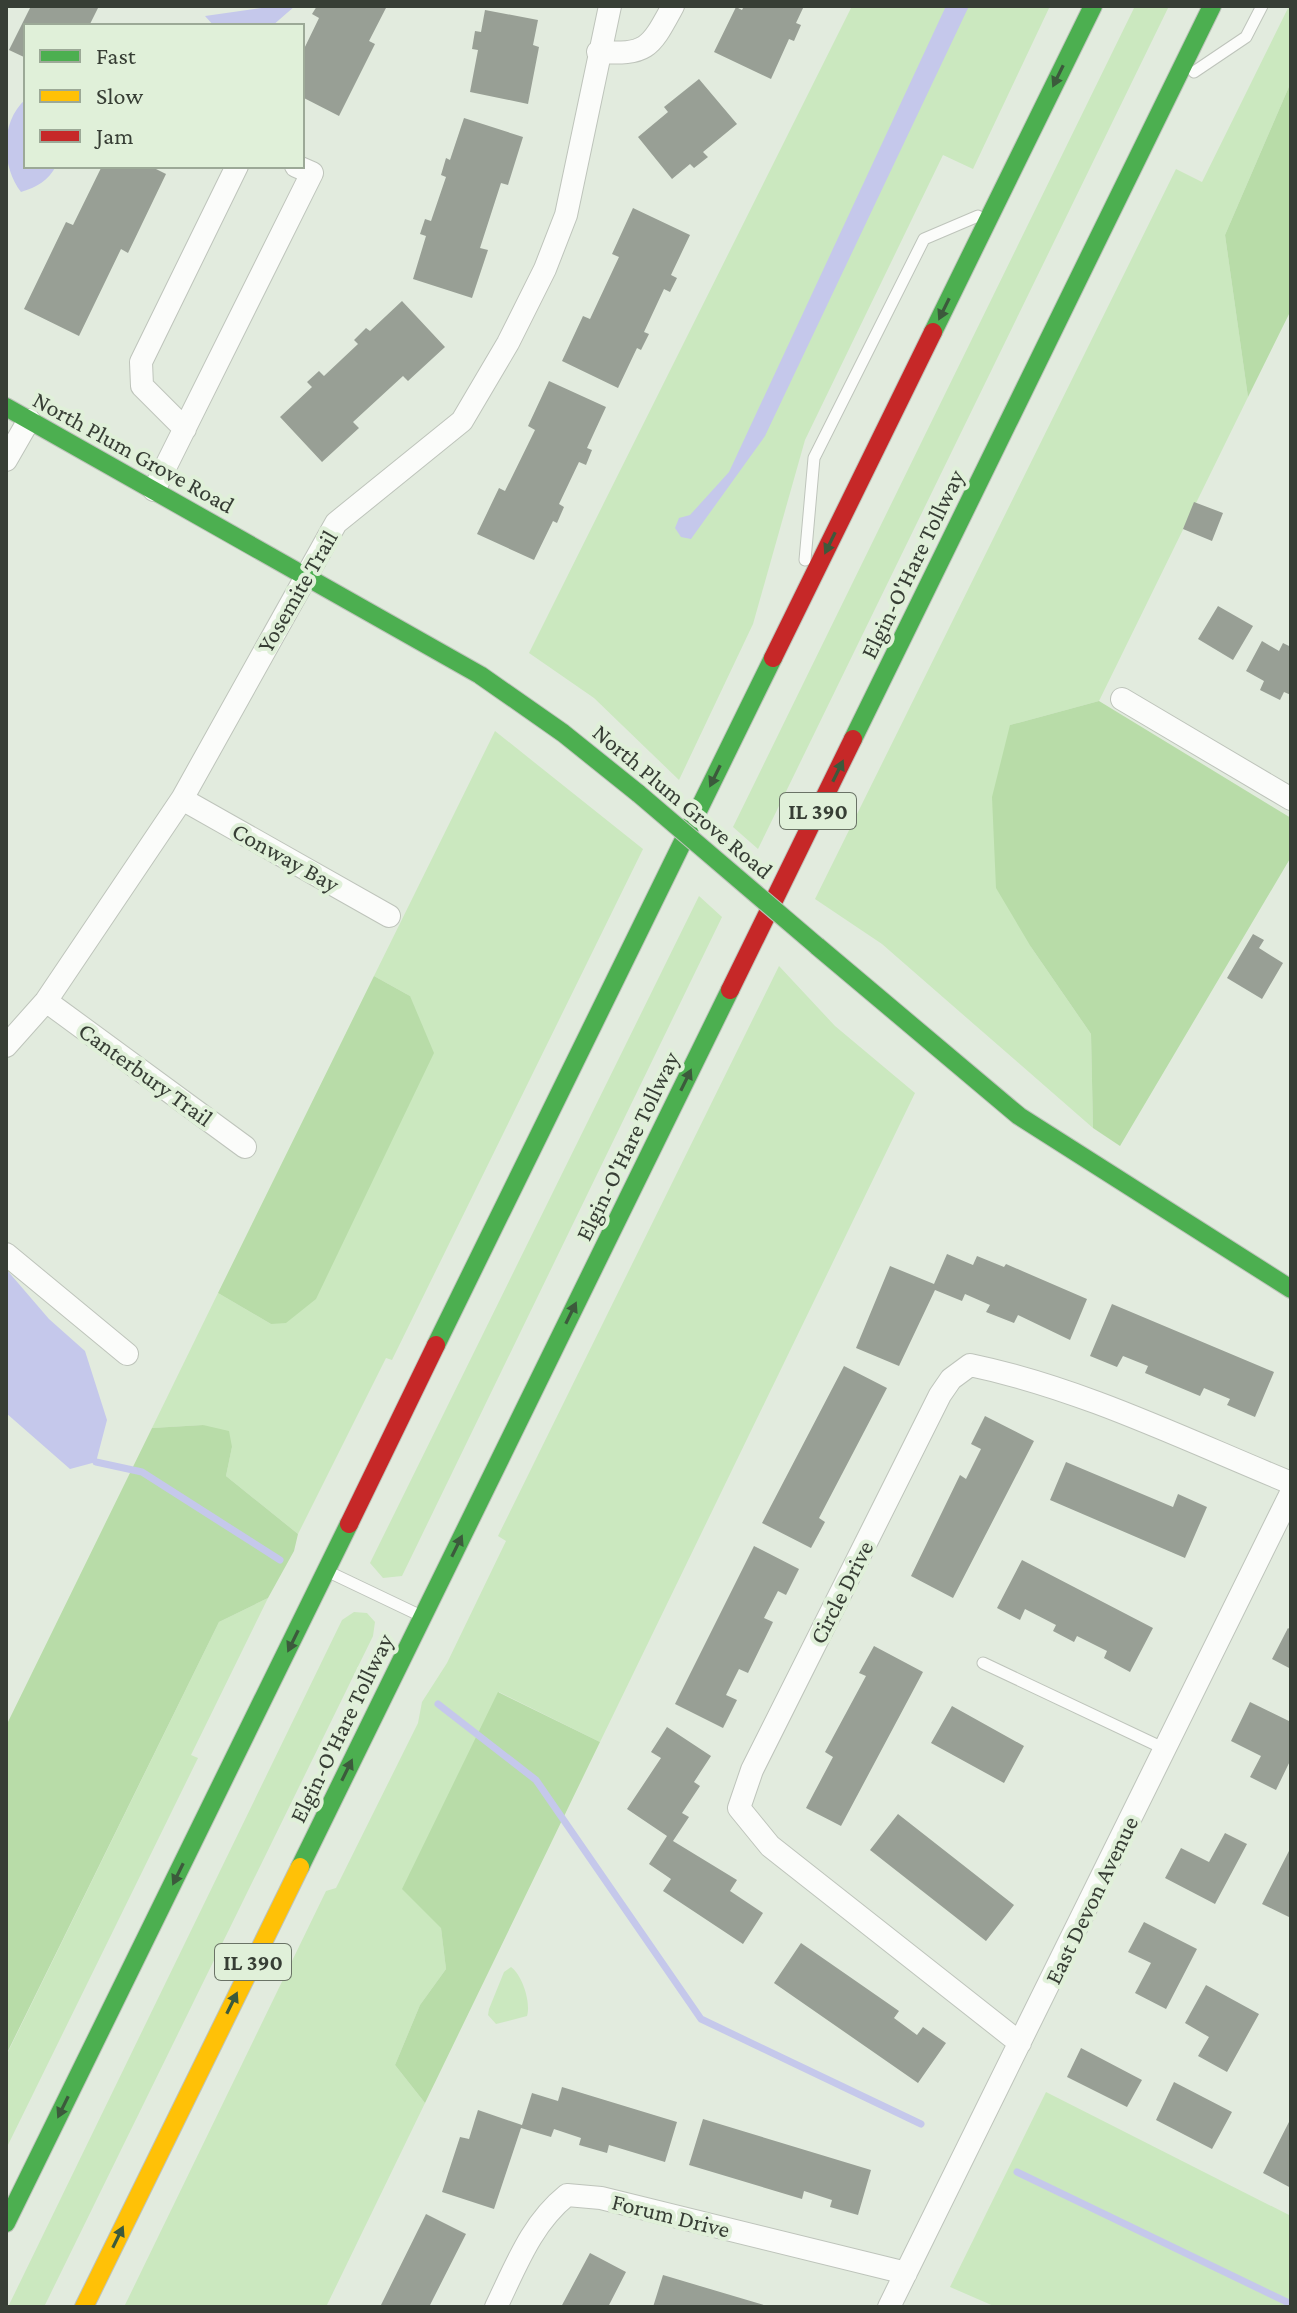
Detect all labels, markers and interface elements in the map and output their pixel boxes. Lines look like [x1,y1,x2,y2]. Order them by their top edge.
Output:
legend [24,24,304,168]
text: Fast [96,42,137,69]
one-way arrow [1052,65,1065,88]
text: Slow [96,82,143,109]
text: Jam [94,122,134,149]
one-way arrow [937,298,951,321]
street label: North Plum Grove Road [29,385,240,519]
street label: Elgin-O'Hare Tollway [855,464,970,663]
street label: Yosemite Trail [251,525,343,657]
one-way arrow [823,531,836,554]
street label: North Plum Grove Road [588,718,778,884]
one-way arrow [831,759,844,782]
one-way arrow [708,765,722,788]
road number: IL 390 [780,793,856,829]
street label: Conway Bay [228,817,345,898]
street label: Canterbury Trail [74,1016,218,1132]
street label: Elgin-O'Hare Tollway [570,1046,685,1245]
one-way arrow [679,1068,693,1091]
one-way arrow [564,1301,578,1324]
one-way arrow [450,1535,463,1558]
street label: Circle Drive [804,1536,878,1648]
street label: Elgin-O'Hare Tollway [284,1628,399,1827]
one-way arrow [286,1629,300,1652]
one-way arrow [340,1758,354,1781]
street label: East Devon Avenue [1039,1812,1143,1988]
one-way arrow [171,1862,185,1885]
road number: IL 390 [215,1944,291,1980]
one-way arrow [226,1992,239,2015]
one-way arrow [56,2095,70,2119]
street label: Forum Drive [609,2187,733,2243]
one-way arrow [111,2225,125,2249]

